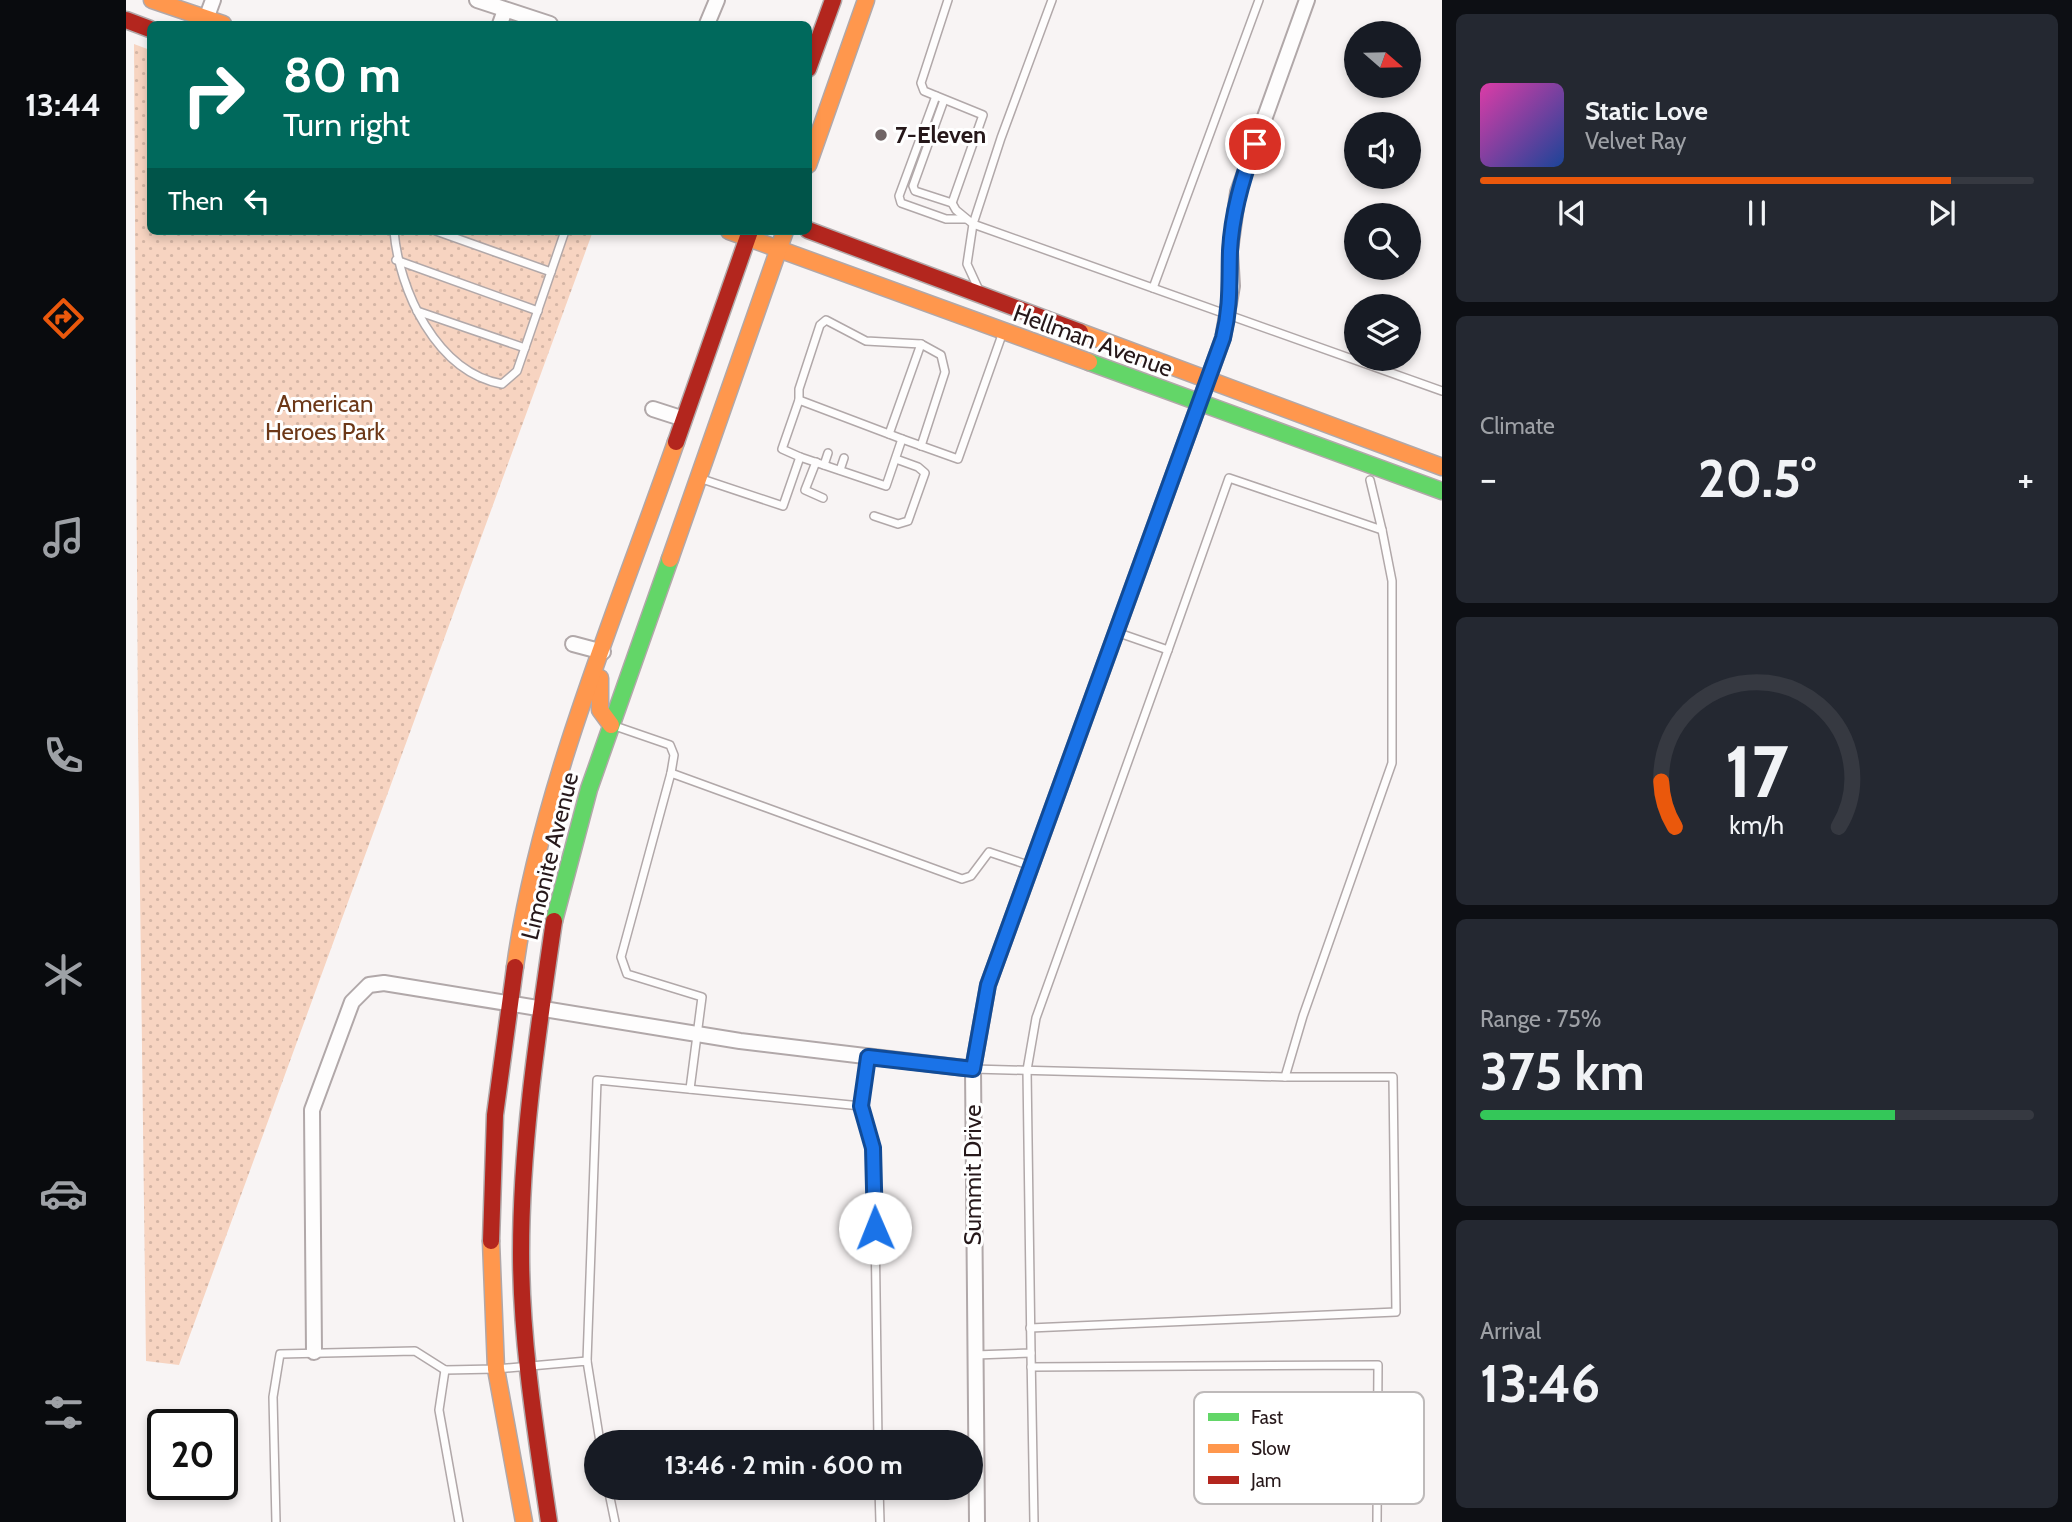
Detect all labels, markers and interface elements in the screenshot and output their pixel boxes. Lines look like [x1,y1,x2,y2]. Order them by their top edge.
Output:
north arrow [1344,21,1421,98]
map controls [1344,21,1421,371]
text: 80 m [283,45,401,104]
icon: right [168,49,259,140]
text: 13:44 [25,85,101,124]
text: Static Love [1585,95,1708,127]
text: Turn right [283,105,410,144]
button: sound [1344,112,1421,189]
pin [1225,114,1285,174]
place label: 7-Eleven [895,120,986,149]
icon: arrive [1236,125,1274,163]
marker: 7-Eleven [873,127,889,143]
text: Velvet Ray [1585,127,1686,155]
icon: left [238,182,276,220]
text: Then [168,185,224,217]
icon: previous [1553,194,1591,232]
icon: pause [1738,194,1776,232]
icon: next [1923,194,1961,232]
button: search [1344,203,1421,280]
icon: directions [39,294,88,343]
button: layers [1344,294,1421,371]
street label: Hellman Avenue [1009,298,1177,383]
park label: American Heroes Park [265,389,385,446]
text: Climate [1480,412,1555,440]
text: 20.5° [1698,447,1816,510]
text: − [1480,455,1497,502]
text: + [2017,455,2034,502]
icon: music [39,513,88,562]
text: 17 [1725,727,1789,815]
icon: phone [39,731,88,780]
street label: Limonite Avenue [515,769,584,943]
text: km/h [1730,810,1784,840]
icon: climate [39,950,88,999]
text: Range · 75% [1480,1005,1601,1033]
text: 375 km [1480,1040,1645,1103]
street label: Summit Drive [958,1105,987,1245]
icon: car [39,1169,88,1218]
position arrow [838,1191,912,1265]
text: Arrival [1480,1317,1541,1345]
text: 13:46 [1480,1352,1600,1415]
icon: filters [39,1388,88,1437]
legend [1194,1392,1424,1504]
text: Fast [1251,1406,1284,1429]
speed limit sign: 20 [147,1409,238,1500]
text: Slow [1251,1437,1291,1460]
text: 13:46 · 2 min · 600 m [664,1449,903,1481]
text: Jam [1250,1469,1281,1492]

